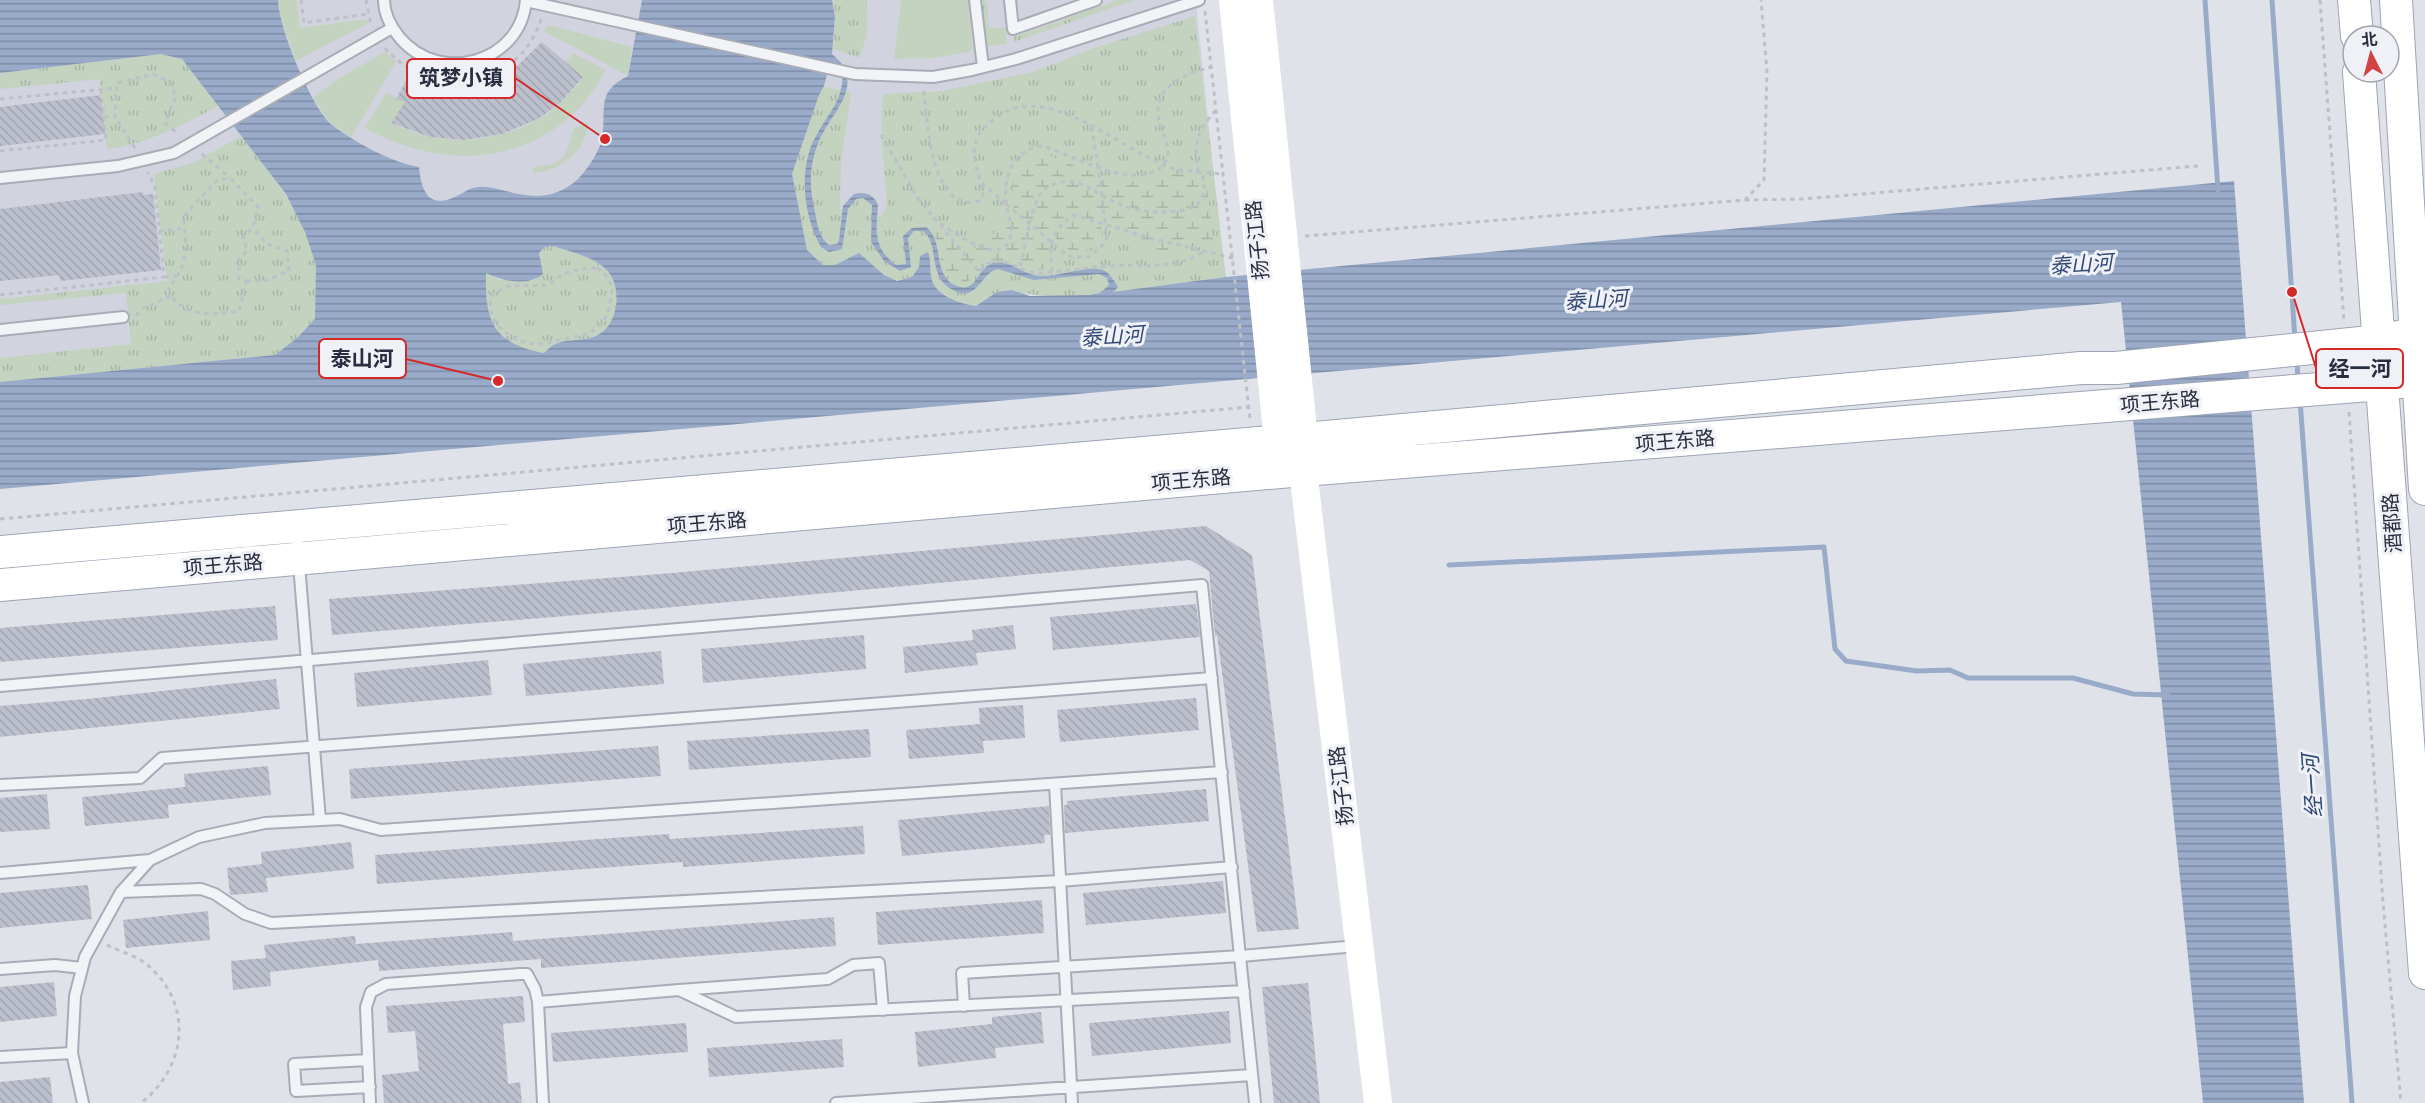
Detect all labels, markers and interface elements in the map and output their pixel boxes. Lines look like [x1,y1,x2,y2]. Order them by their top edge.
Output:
north arrow [2341,24,2401,84]
text: 北 [2360,28,2379,51]
callout: 筑梦小镇 [407,59,515,98]
text: 筑梦小镇 [419,64,503,91]
street label: 扬子江路 [1240,199,1274,281]
water label: 泰山河 [2049,248,2117,280]
water label: 泰山河 [1564,284,1632,316]
water label: 泰山河 [1080,320,1148,352]
callout: 泰山河 [319,339,406,378]
text: 泰山河 [331,345,394,372]
callout: 经一河 [2316,349,2403,388]
text: 经一河 [2329,355,2392,382]
street label: 项王东路 [2119,386,2201,418]
street label: 项王东路 [1634,425,1716,457]
street label: 项王东路 [1150,464,1232,496]
street label: 酒都路 [2377,492,2407,554]
street label: 项王东路 [666,507,748,539]
street label: 项王东路 [182,549,264,581]
street label: 扬子江路 [1323,745,1359,827]
water label: 经一河 [2296,750,2328,818]

